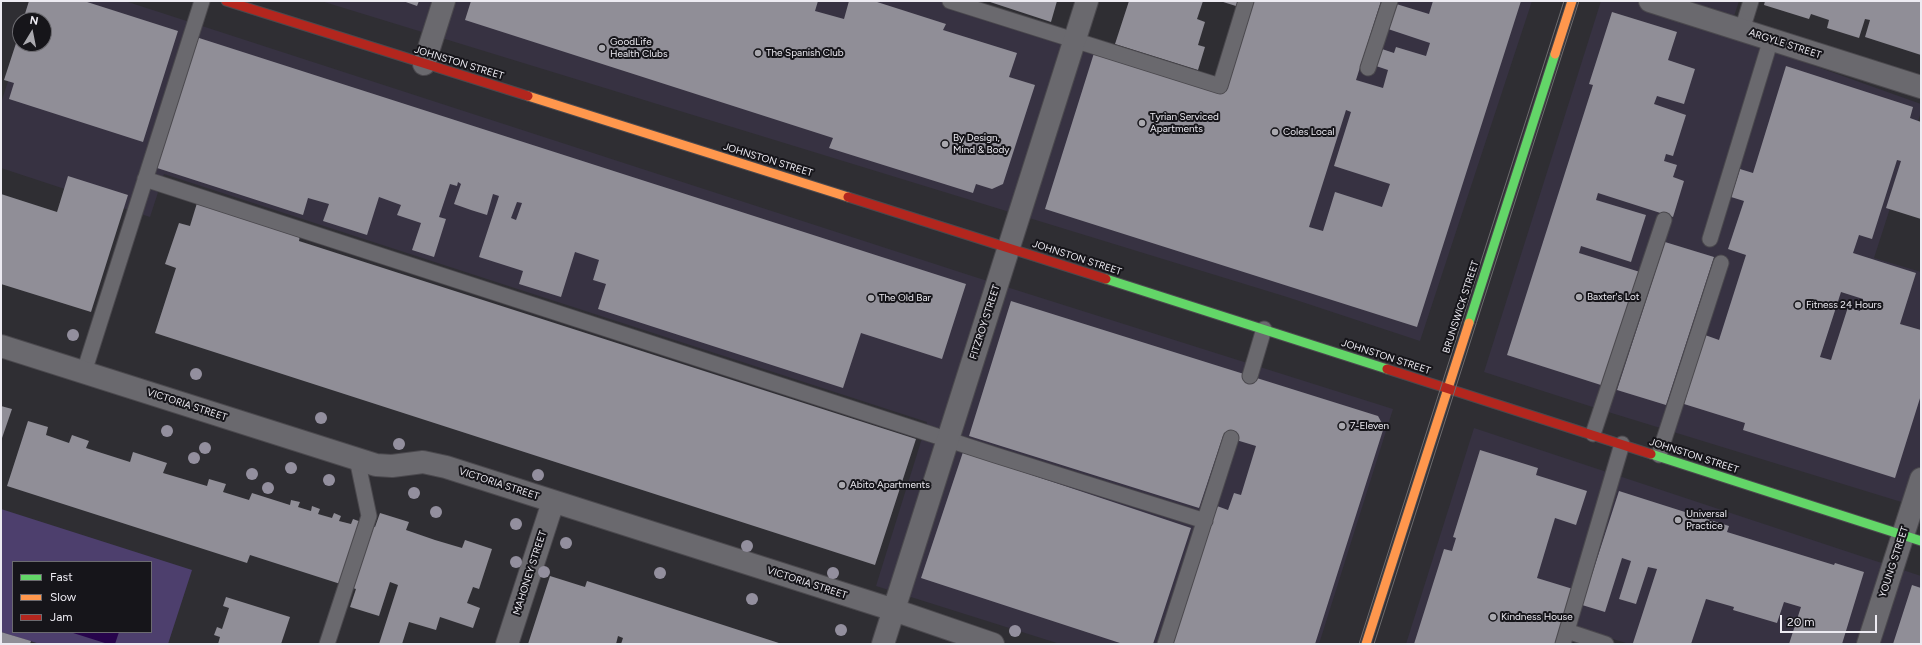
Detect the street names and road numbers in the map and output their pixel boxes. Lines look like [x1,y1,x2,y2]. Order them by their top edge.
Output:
street label: ARGYLE STREET [1747,27,1823,61]
street label: JOHNSTON STREET [413,44,505,82]
street label: JOHNSTON STREET [722,141,814,179]
street label: JOHNSTON STREET [1031,238,1123,278]
street label: BRUNSWICK STREET [1440,259,1482,355]
street label: FITZROY STREET [967,283,1003,361]
street label: JOHNSTON STREET [1340,337,1432,377]
street label: VICTORIA STREET [145,386,229,424]
street label: JOHNSTON STREET [1648,436,1740,476]
street label: VICTORIA STREET [457,465,541,503]
street label: YOUNG STREET [1877,525,1911,599]
street label: MAHONEY STREET [511,529,549,617]
street label: VICTORIA STREET [765,564,849,602]

